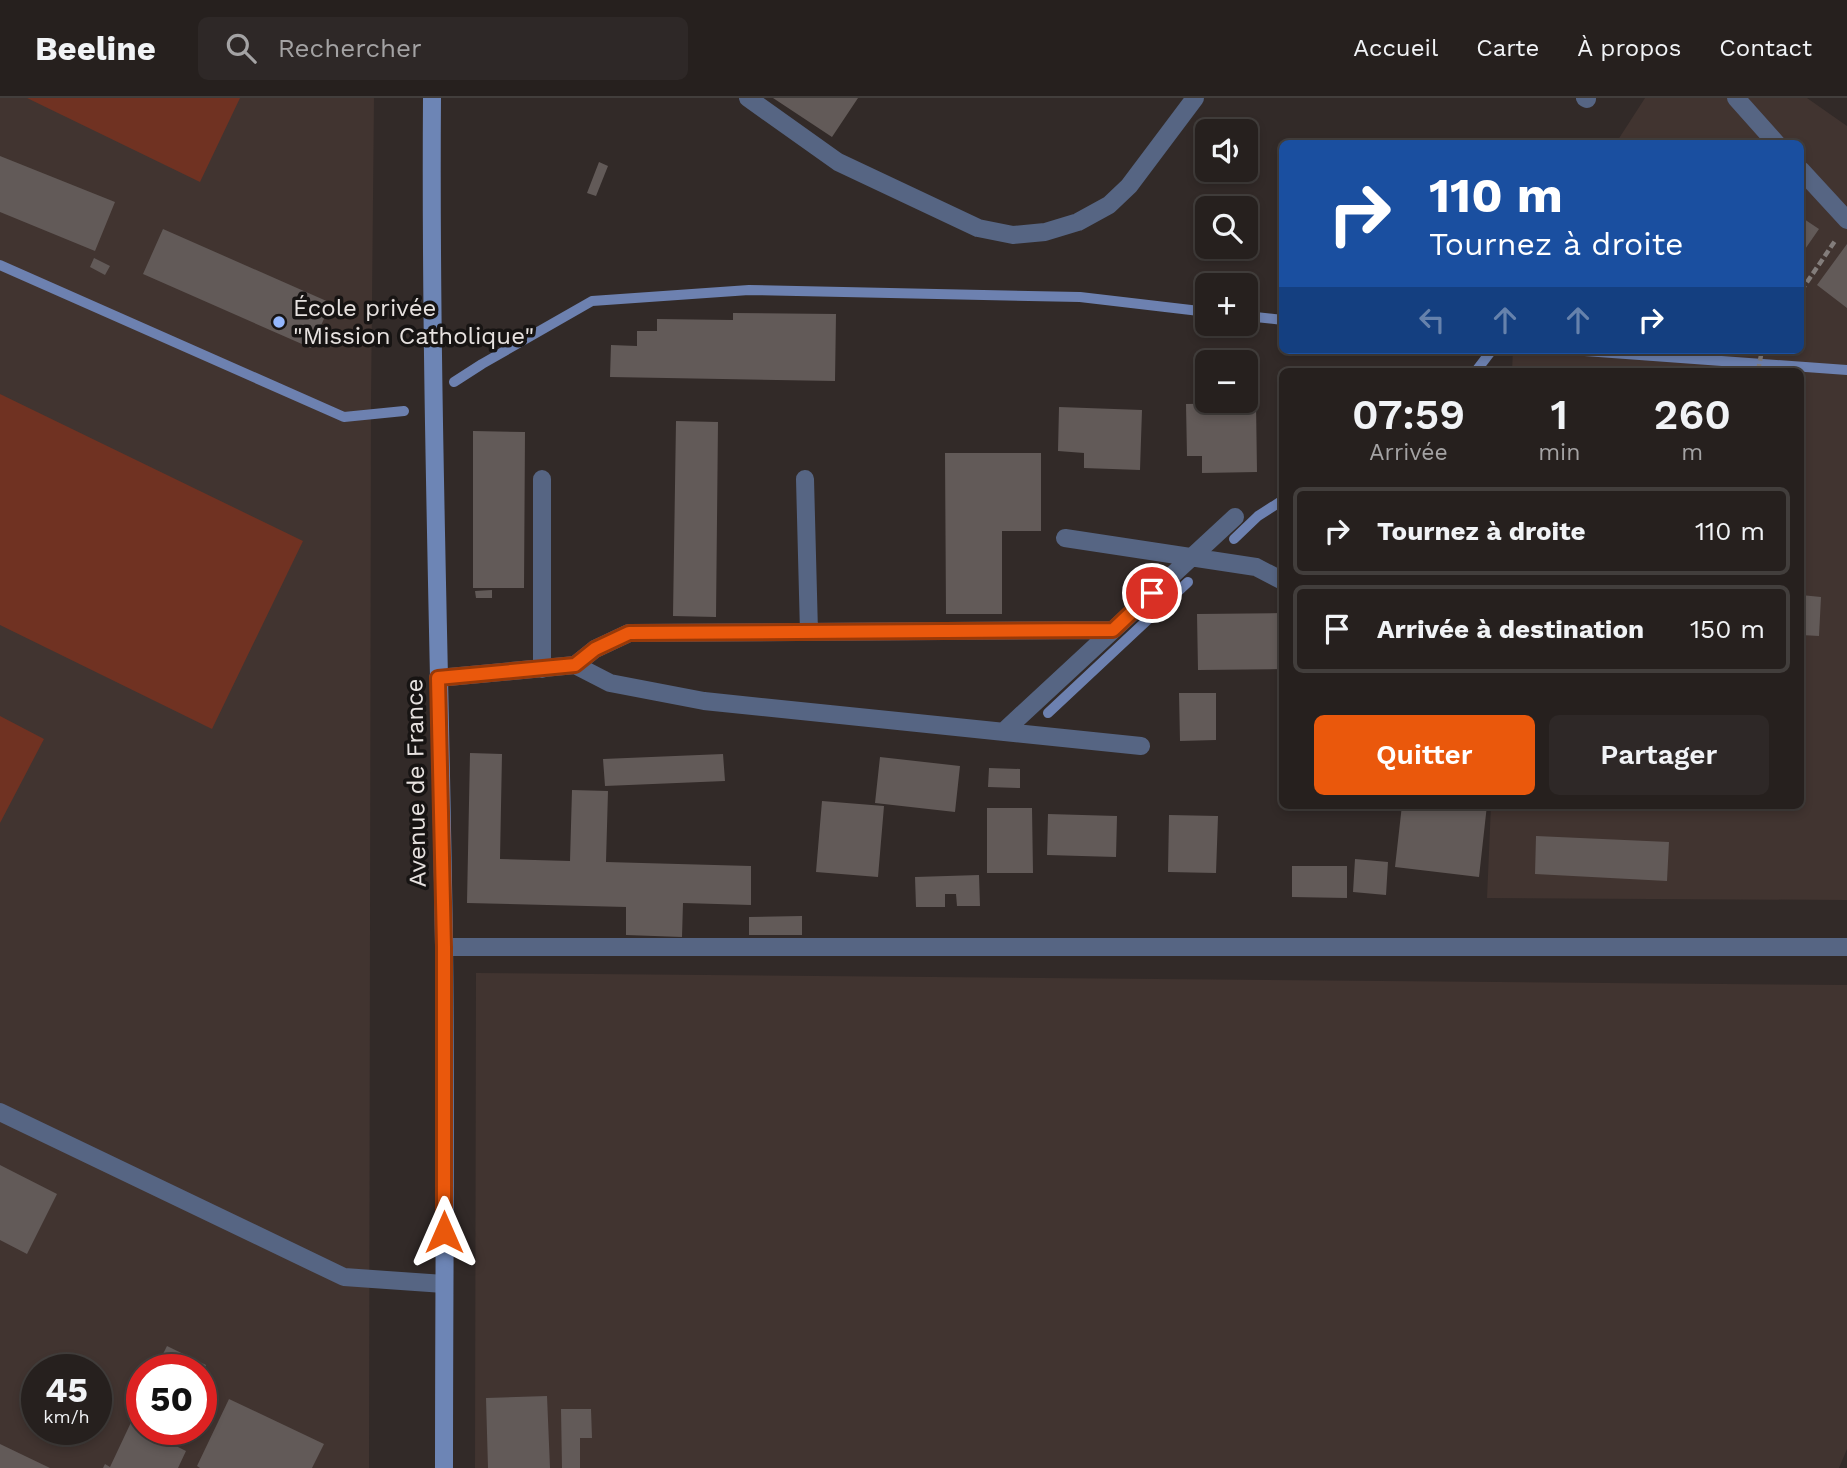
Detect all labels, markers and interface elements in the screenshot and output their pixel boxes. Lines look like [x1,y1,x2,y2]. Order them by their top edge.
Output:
search box [198,17,688,80]
text: Beeline [35,29,156,68]
icon: search [222,29,260,67]
text: Rechercher [278,33,422,63]
text: Accueil [1353,34,1438,62]
text: Carte [1476,34,1539,62]
text: À propos [1577,34,1681,62]
text: Contact [1719,34,1812,62]
map controls [1195,119,1258,413]
button: sound [1195,119,1258,182]
text: 110 m [1429,166,1563,224]
icon: right [1314,168,1405,259]
button: search [1195,196,1258,259]
text: Tournez à droite [1429,225,1684,263]
button: + [1195,273,1258,336]
place label: École privée "Mission Catholique" [293,294,534,350]
icon: left [1413,301,1451,339]
icon: ahead [1486,301,1524,339]
icon: ahead [1559,301,1597,339]
icon: right [1632,301,1670,339]
marker: École privée "Mission Catholique" [271,314,287,330]
button: − [1195,350,1258,413]
text: 07:59 [1352,390,1465,439]
text: 1 [1551,390,1568,439]
text: 260 [1654,390,1731,439]
text: Arrivée [1369,439,1448,466]
text: min [1538,439,1580,466]
text: m [1681,439,1703,466]
icon: right [1318,512,1356,550]
text: Tournez à droite [1377,516,1586,546]
text: 110 m [1695,516,1765,546]
pin [1122,563,1182,623]
icon: arrive [1133,574,1171,612]
icon: arrive [1318,610,1356,648]
text: Arrivée à destination [1377,614,1644,644]
text: 150 m [1690,614,1765,644]
street label: Avenue de France [400,678,432,888]
button: Quitter [1314,715,1535,795]
button: Partager [1549,715,1769,795]
position arrow [407,1195,481,1269]
speed limit sign: 50 [126,1354,217,1445]
text: 45 [45,1369,88,1411]
text: km/h [43,1406,90,1427]

